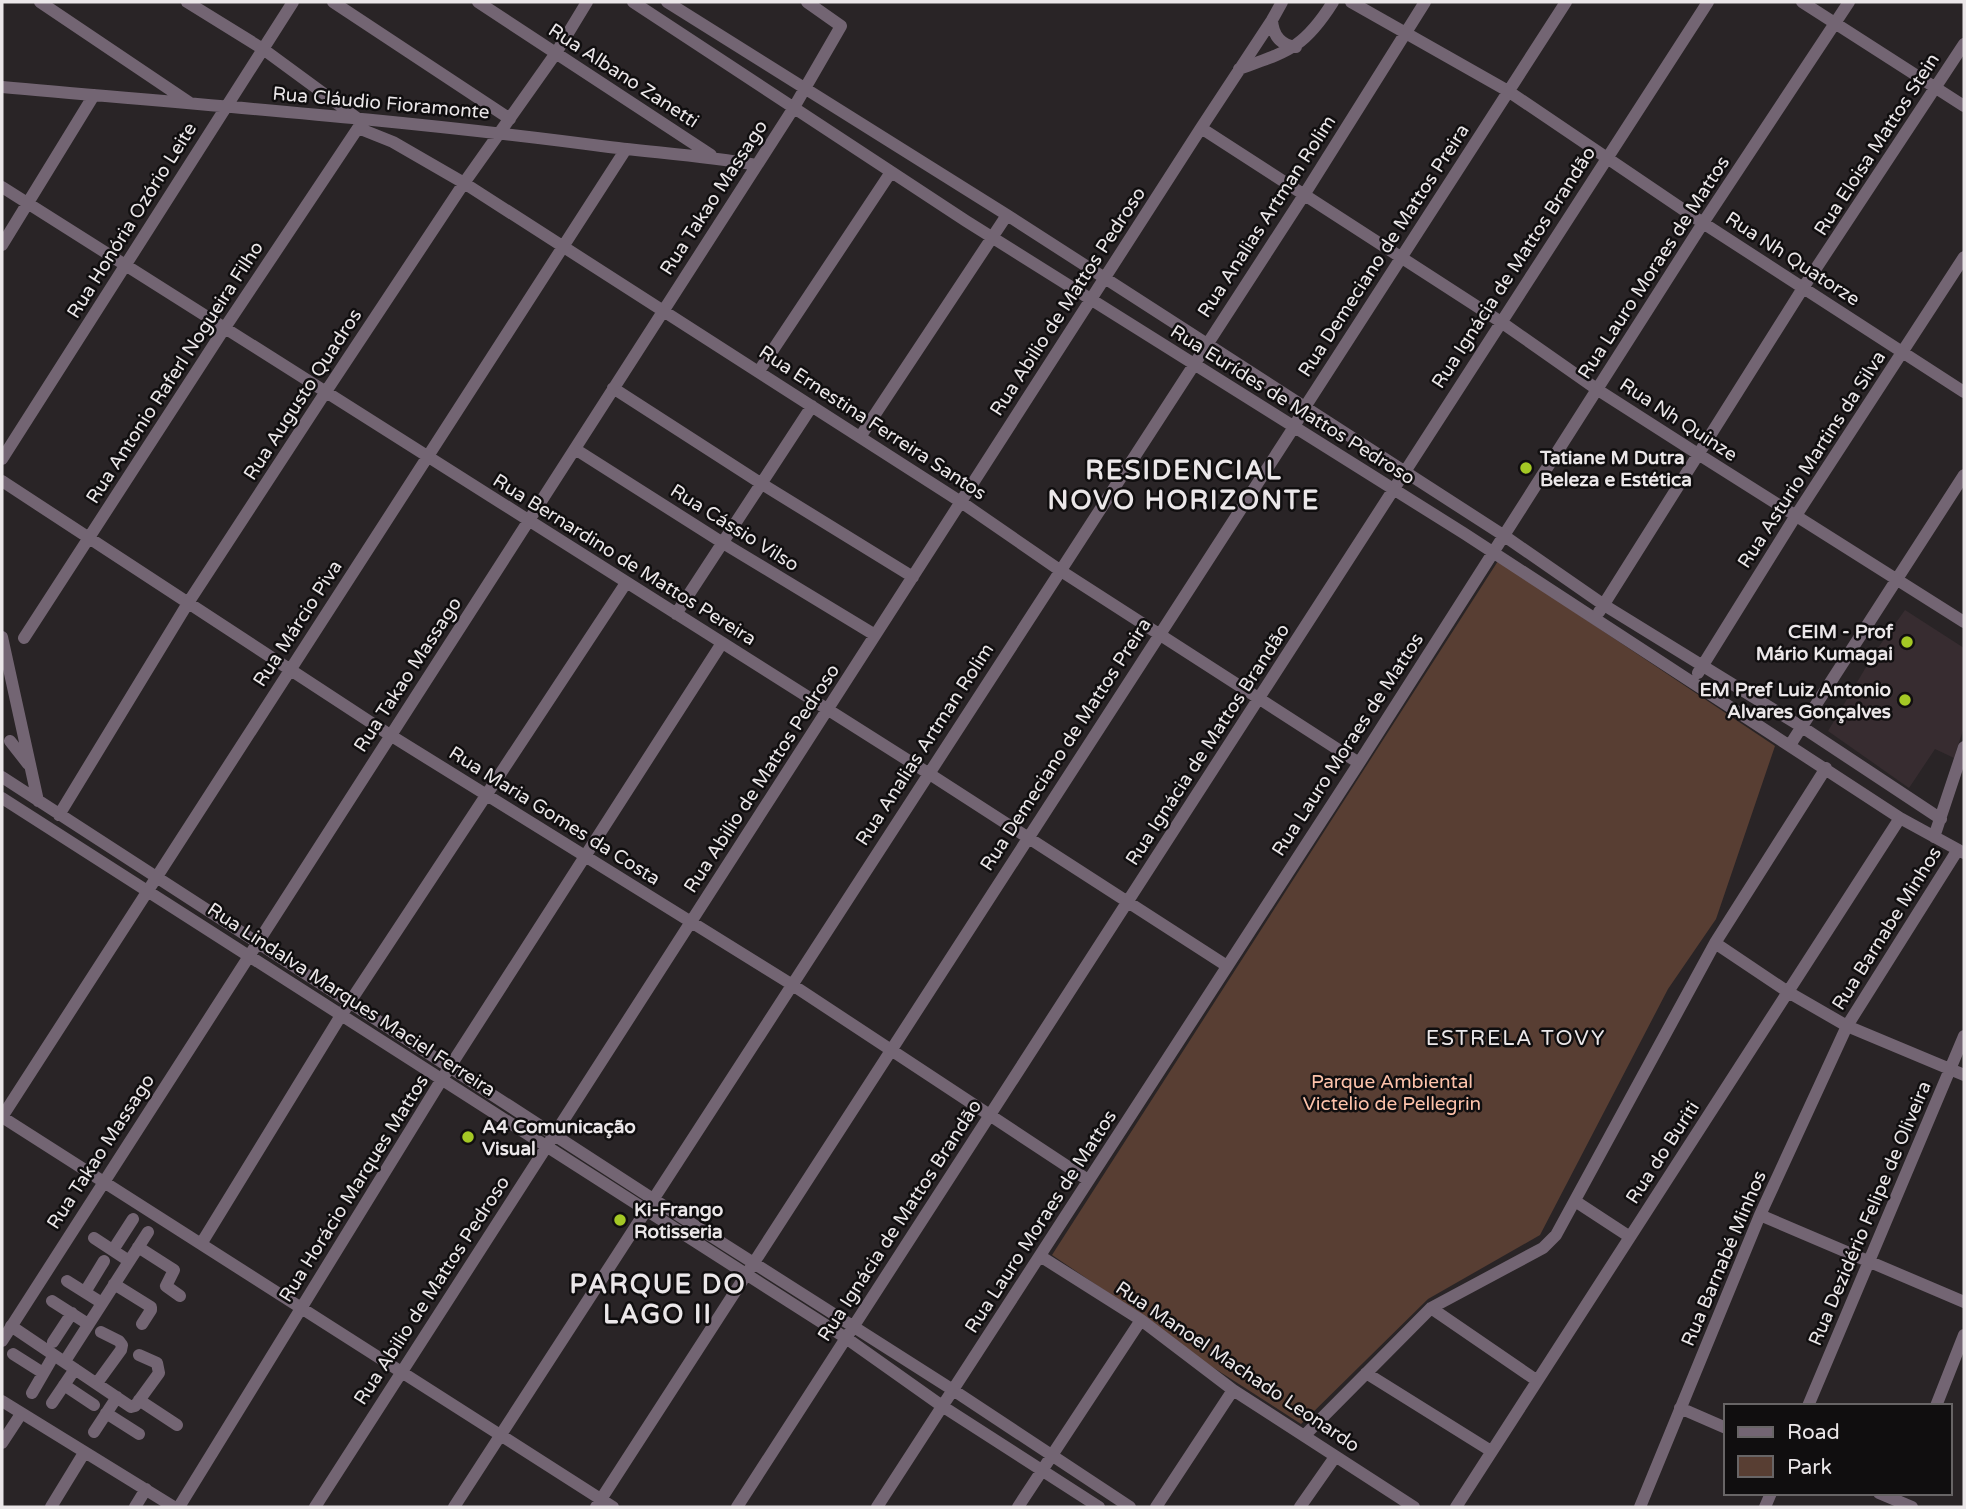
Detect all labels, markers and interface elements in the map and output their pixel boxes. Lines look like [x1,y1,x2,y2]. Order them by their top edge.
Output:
street label: Rua Albano Zanetti [544,19,703,133]
street label: Rua Eloisa Mattos Stein [1810,49,1944,240]
street label: Rua Cláudio Fioramonte [271,83,490,123]
street label: Rua Analias Artman Rolim [1193,111,1340,322]
street label: Rua Takao Massago [656,116,772,279]
street label: Rua Honória Ozório Leite [63,119,201,322]
street label: Rua Demeciano de Mattos Preira [1294,120,1474,381]
street label: Rua Ignácia de Mattos Brandão [1427,143,1600,393]
street label: Rua Lauro Moraes de Mattos [1573,152,1734,383]
street label: Rua Abilio de Mattos Pedroso [986,183,1150,420]
street label: Rua Nh Quatorze [1721,207,1864,310]
street label: Rua Antonio Raferl Nogueira Filho [82,237,268,508]
street label: Rua Augusto Quadros [239,305,366,484]
street label: Rua Eurídes de Mattos Pedroso [1166,320,1419,489]
street label: Rua Ernestina Ferreira Santos [755,341,990,505]
street label: Rua Asturio Martins da Silva [1733,347,1890,572]
street label: Rua Nh Quinze [1616,374,1741,466]
place label: Tatiane M Dutra Beleza e Estética [1539,447,1692,491]
district label: RESIDENCIAL NOVO HORIZONTE [1048,455,1320,516]
marker: Tatiane M Dutra Beleza e Estética [1518,460,1534,476]
street label: Rua Bernardino de Mattos Pereira [489,469,760,650]
street label: Rua Cássio Vilso [666,480,803,576]
street label: Rua Márcio Piva [249,556,347,691]
street label: Rua Takao Massago [350,593,466,756]
street label: Rua Demeciano de Mattos Preira [976,614,1156,875]
street label: Rua Ignácia de Mattos Brandão [1121,620,1294,870]
place label: CEIM - Prof Mário Kumagai [1756,621,1894,666]
street label: Rua Lauro Moraes de Mattos [1267,629,1428,860]
marker: CEIM - Prof Mário Kumagai [1899,634,1915,650]
street label: Rua Analias Artman Rolim [851,639,998,850]
street label: Rua Abilio de Mattos Pedroso [680,660,844,897]
place label: EM Pref Luiz Antonio Alvares Gonçalves [1699,679,1891,724]
marker: EM Pref Luiz Antonio Alvares Gonçalves [1897,692,1913,708]
street label: Rua Maria Gomes da Costa [445,742,664,890]
street label: Rua Barnabe Minhos [1828,843,1946,1014]
street label: Rua Lindalva Marques Maciel Ferreira [203,898,500,1101]
district label: ESTRELA TOVY [1426,1026,1606,1051]
street label: Rua Takao Massago [43,1070,159,1233]
street label: Rua Horácio Marques Mattos [275,1071,433,1306]
park label: Parque Ambiental Victelio de Pellegrin [1303,1071,1481,1115]
street label: Rua Dezidério Felipe de Oliveira [1804,1078,1936,1349]
street label: Rua Ignácia de Mattos Brandão [813,1096,986,1346]
street label: Rua do Buriti [1622,1097,1704,1208]
street label: Rua Lauro Moraes de Mattos [960,1106,1121,1337]
place label: A4 Comunicação Visual [482,1116,636,1160]
marker: A4 Comunicação Visual [460,1129,476,1145]
street label: Rua Barnabé Minhos [1677,1167,1771,1349]
street label: Rua Abilio de Mattos Pedroso [350,1172,514,1409]
place label: Ki-Frango Rotisseria [634,1199,723,1243]
marker: Ki-Frango Rotisseria [612,1212,628,1228]
district label: PARQUE DO LAGO II [569,1269,747,1330]
street label: Rua Manoel Machado Leonardo [1111,1277,1363,1457]
legend [1724,1404,1952,1495]
text: Road [1787,1420,1840,1445]
text: Park [1787,1455,1832,1480]

